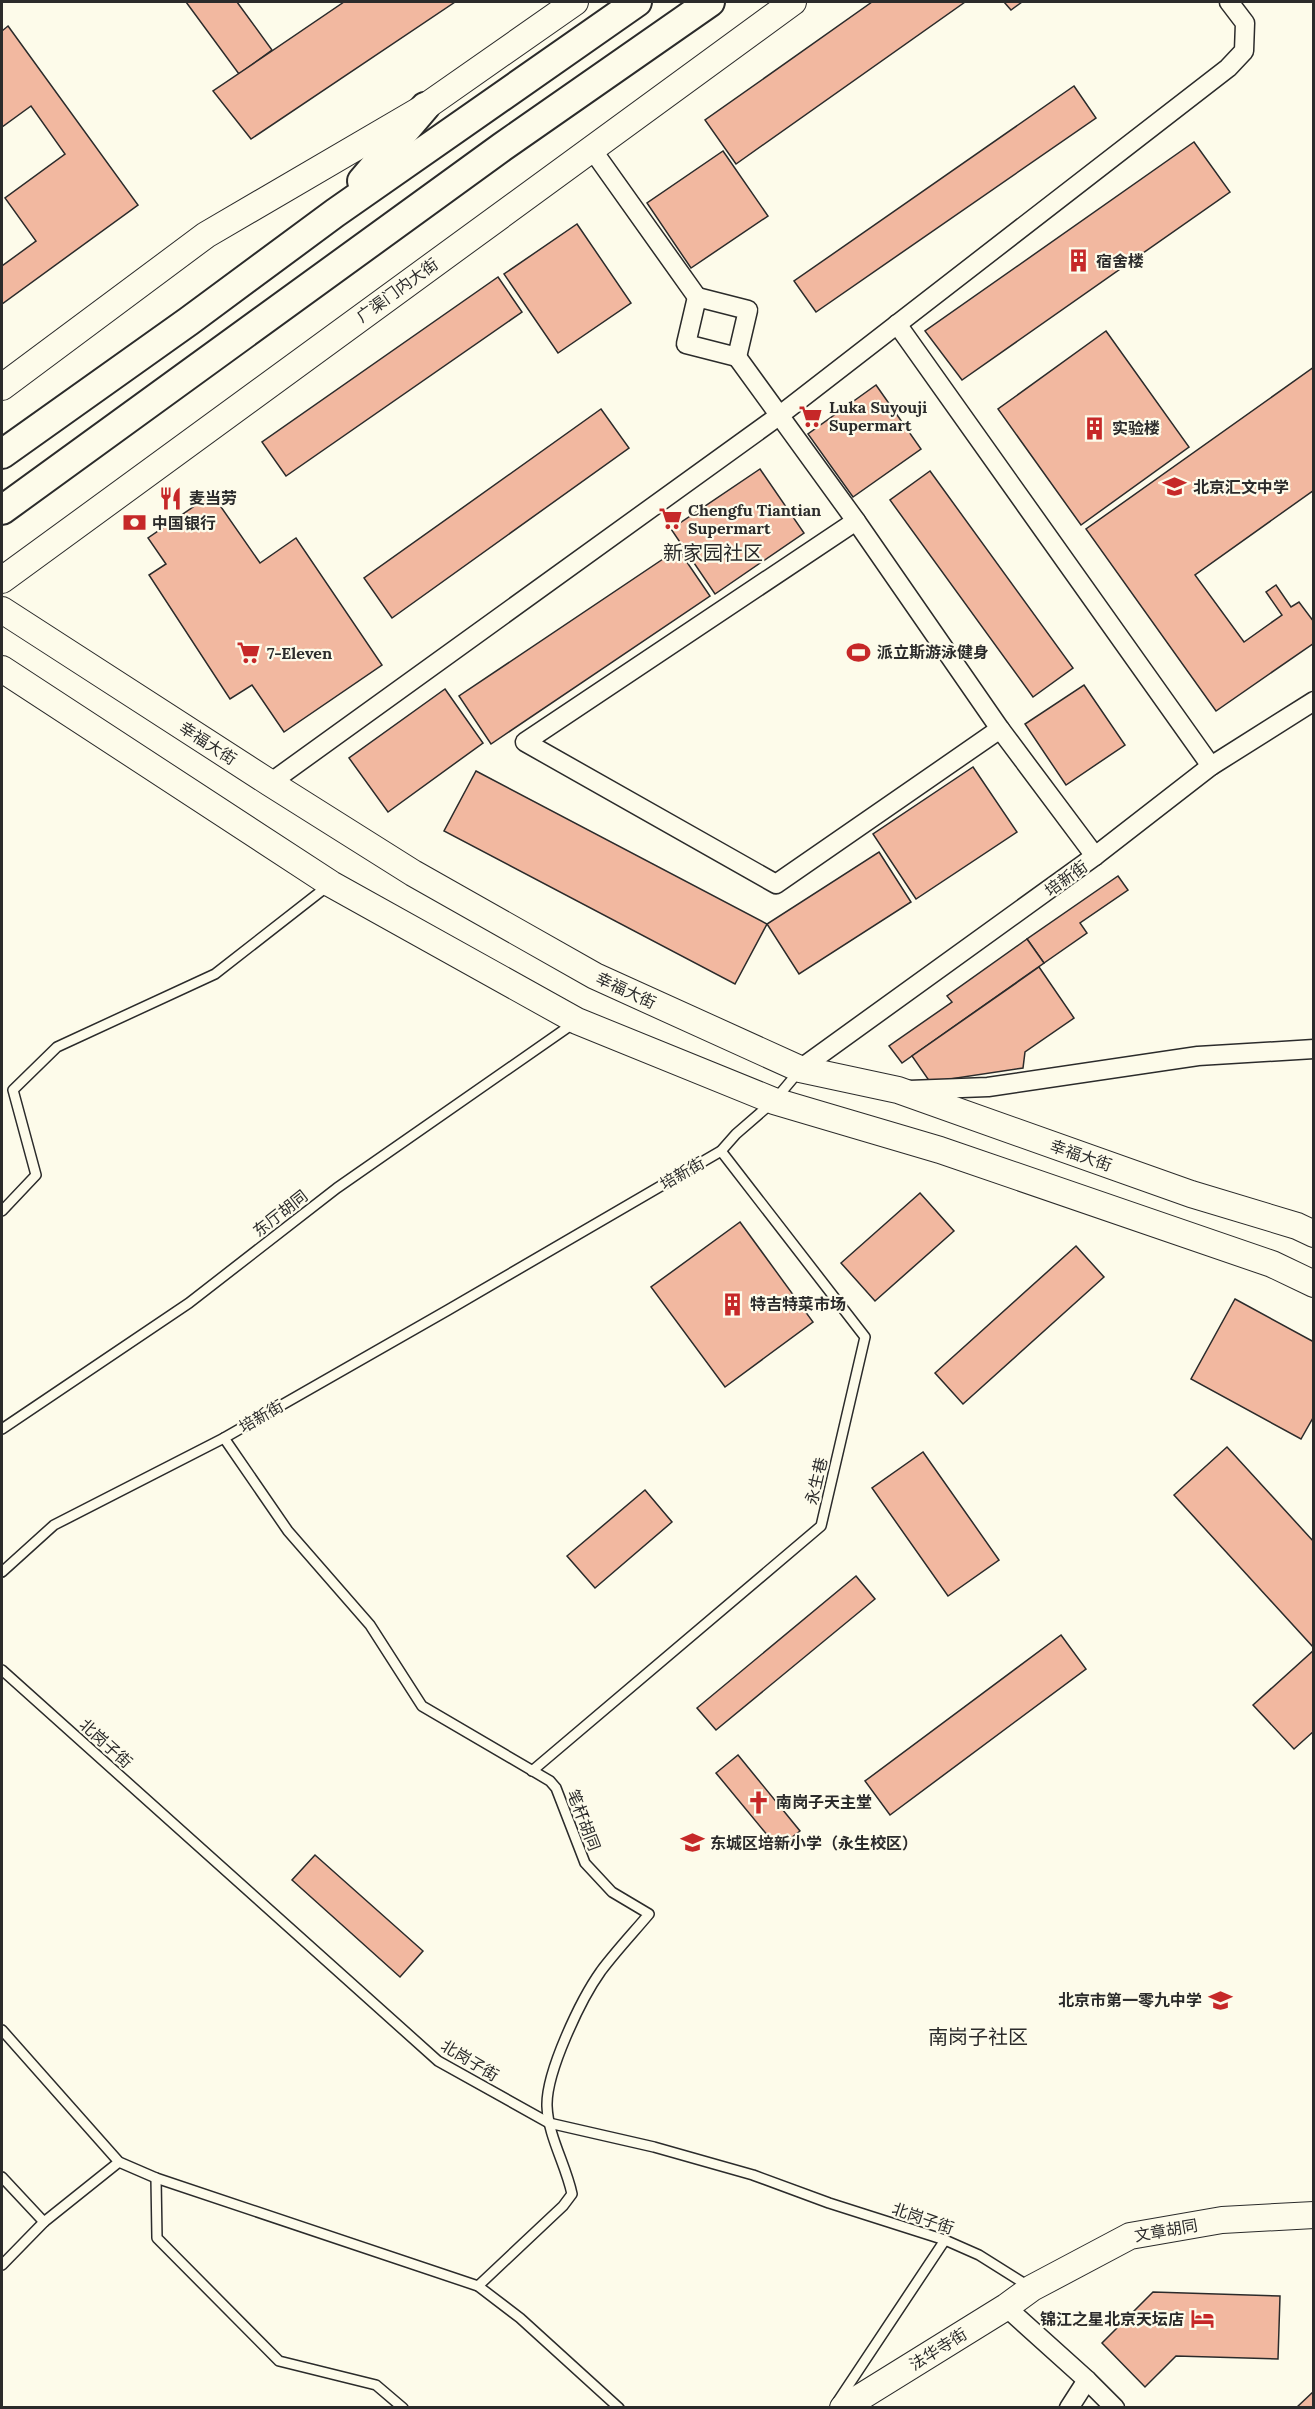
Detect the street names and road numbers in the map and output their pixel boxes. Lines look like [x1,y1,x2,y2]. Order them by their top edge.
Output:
street label: 广渠门内大街 [352,254,442,326]
street label: 幸福大街 [176,717,240,769]
street label: 培新街 [1041,856,1091,900]
street label: 幸福大街 [593,967,659,1013]
street label: 幸福大街 [1047,1135,1115,1175]
street label: 培新街 [656,1152,708,1194]
street label: 东厅胡同 [249,1185,311,1241]
street label: 培新街 [235,1395,287,1437]
street label: 永生巷 [801,1455,831,1507]
street label: 北岗子街 [76,1714,136,1772]
street label: 笔杆胡同 [563,1787,605,1853]
street label: 北岗子街 [437,2035,503,2085]
street label: 北岗子街 [889,2198,957,2238]
street label: 文章胡同 [1133,2215,1199,2245]
street label: 法华寺街 [906,2324,970,2374]

